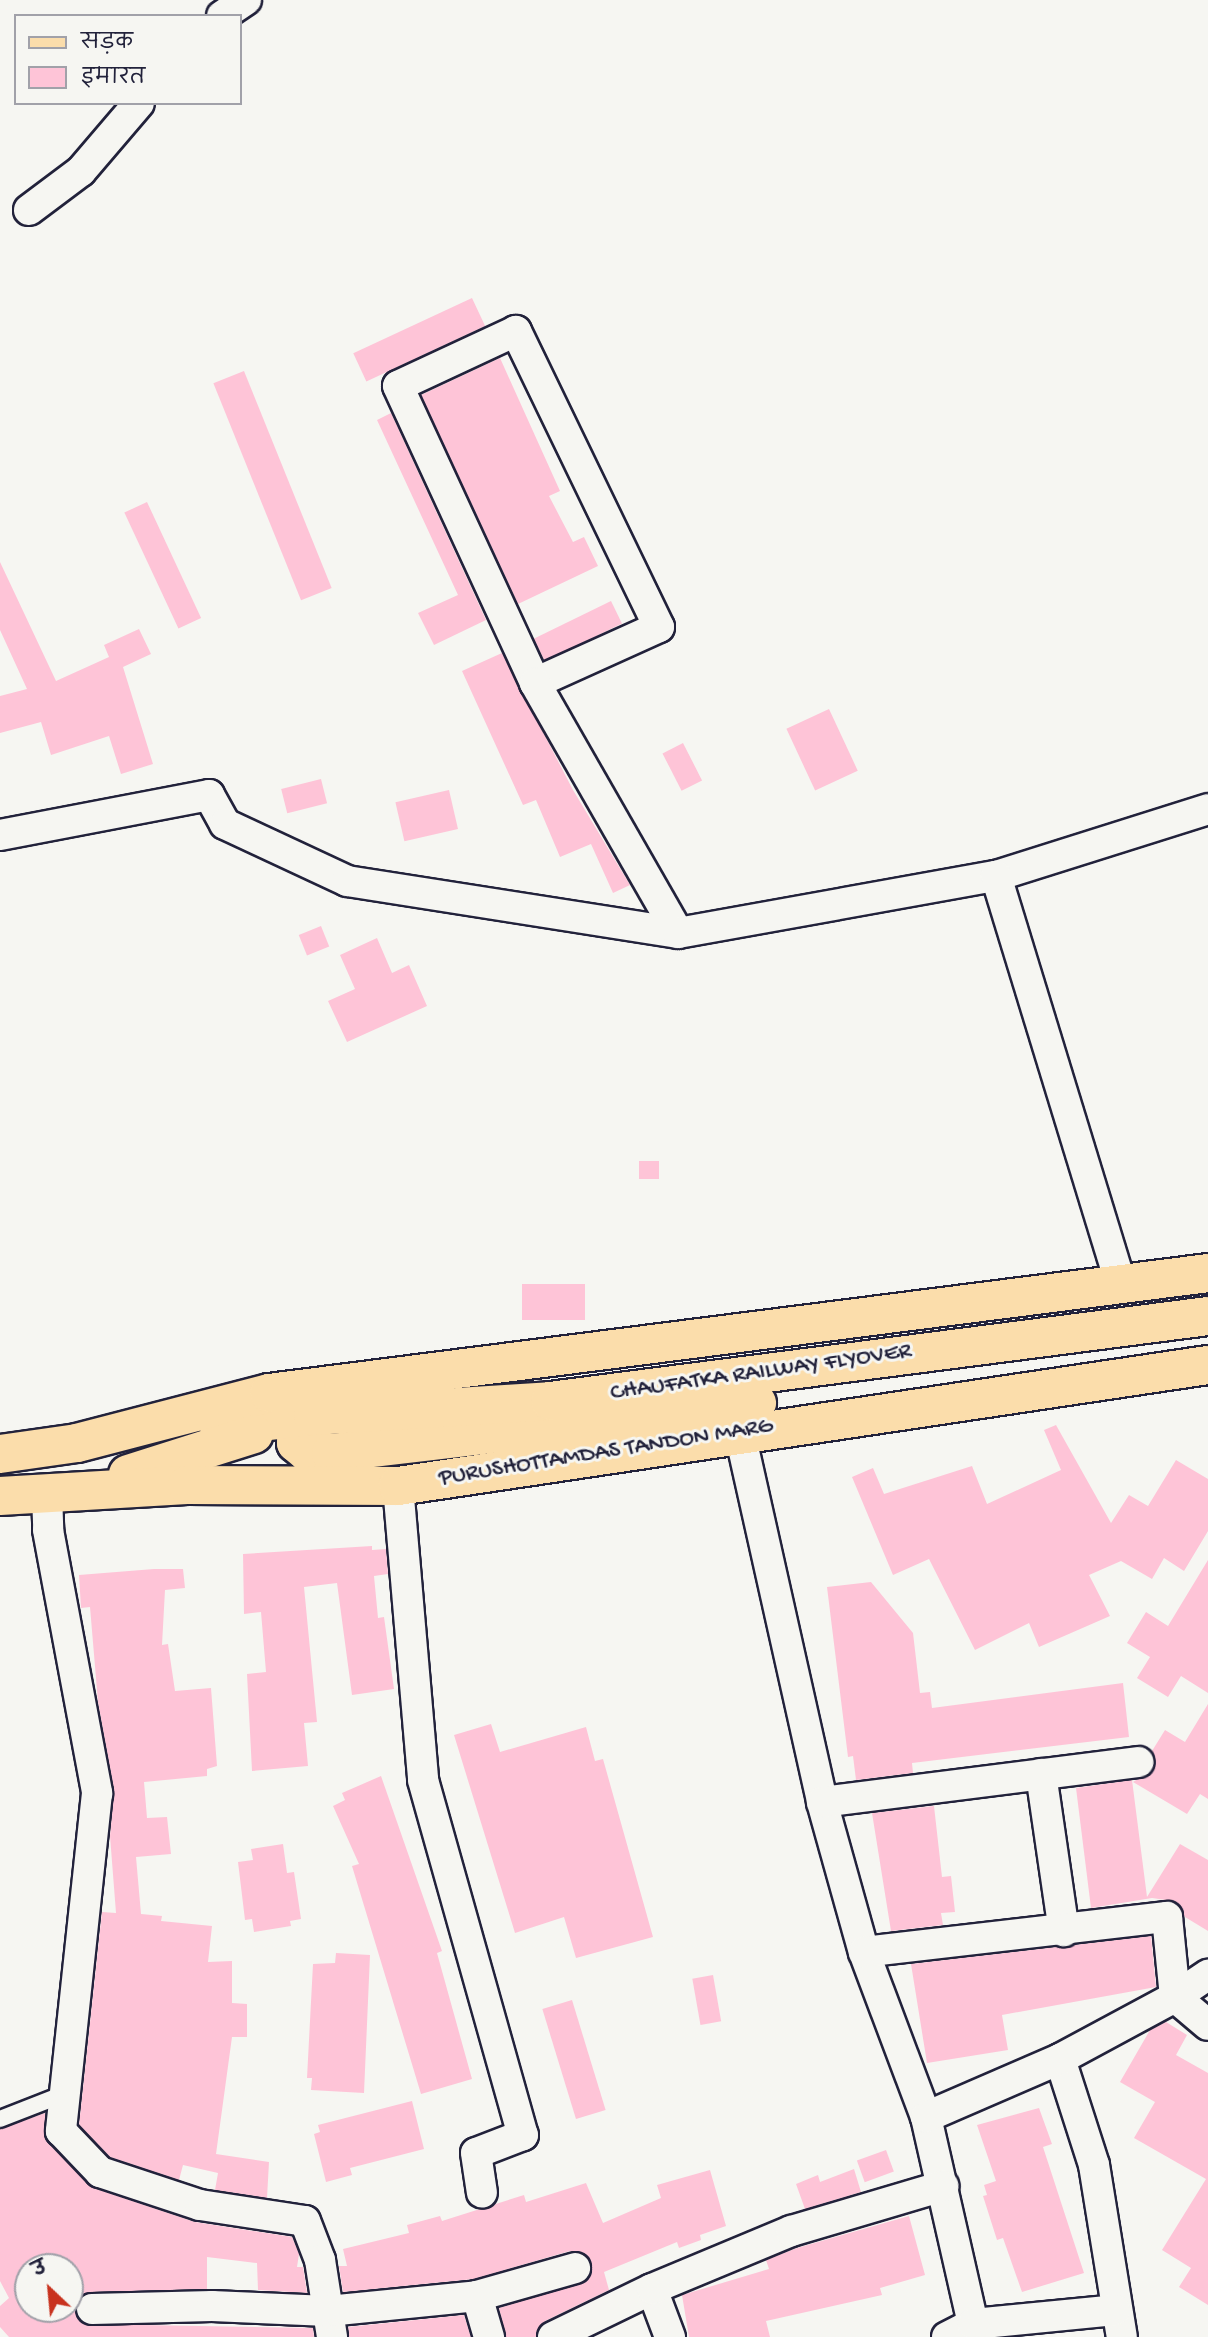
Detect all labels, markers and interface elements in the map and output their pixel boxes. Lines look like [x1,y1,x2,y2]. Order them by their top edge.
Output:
legend [14,14,242,105]
text: सड़क [81,32,133,57]
text: इमारत [81,67,145,92]
street label: CHAUFATKA RAILWAY FLYOVER [609,1338,913,1408]
street label: PURUSHOTTAMDAS TANDON MARG [437,1412,775,1494]
north arrow [14,2253,84,2323]
text: उ [30,2257,51,2284]

